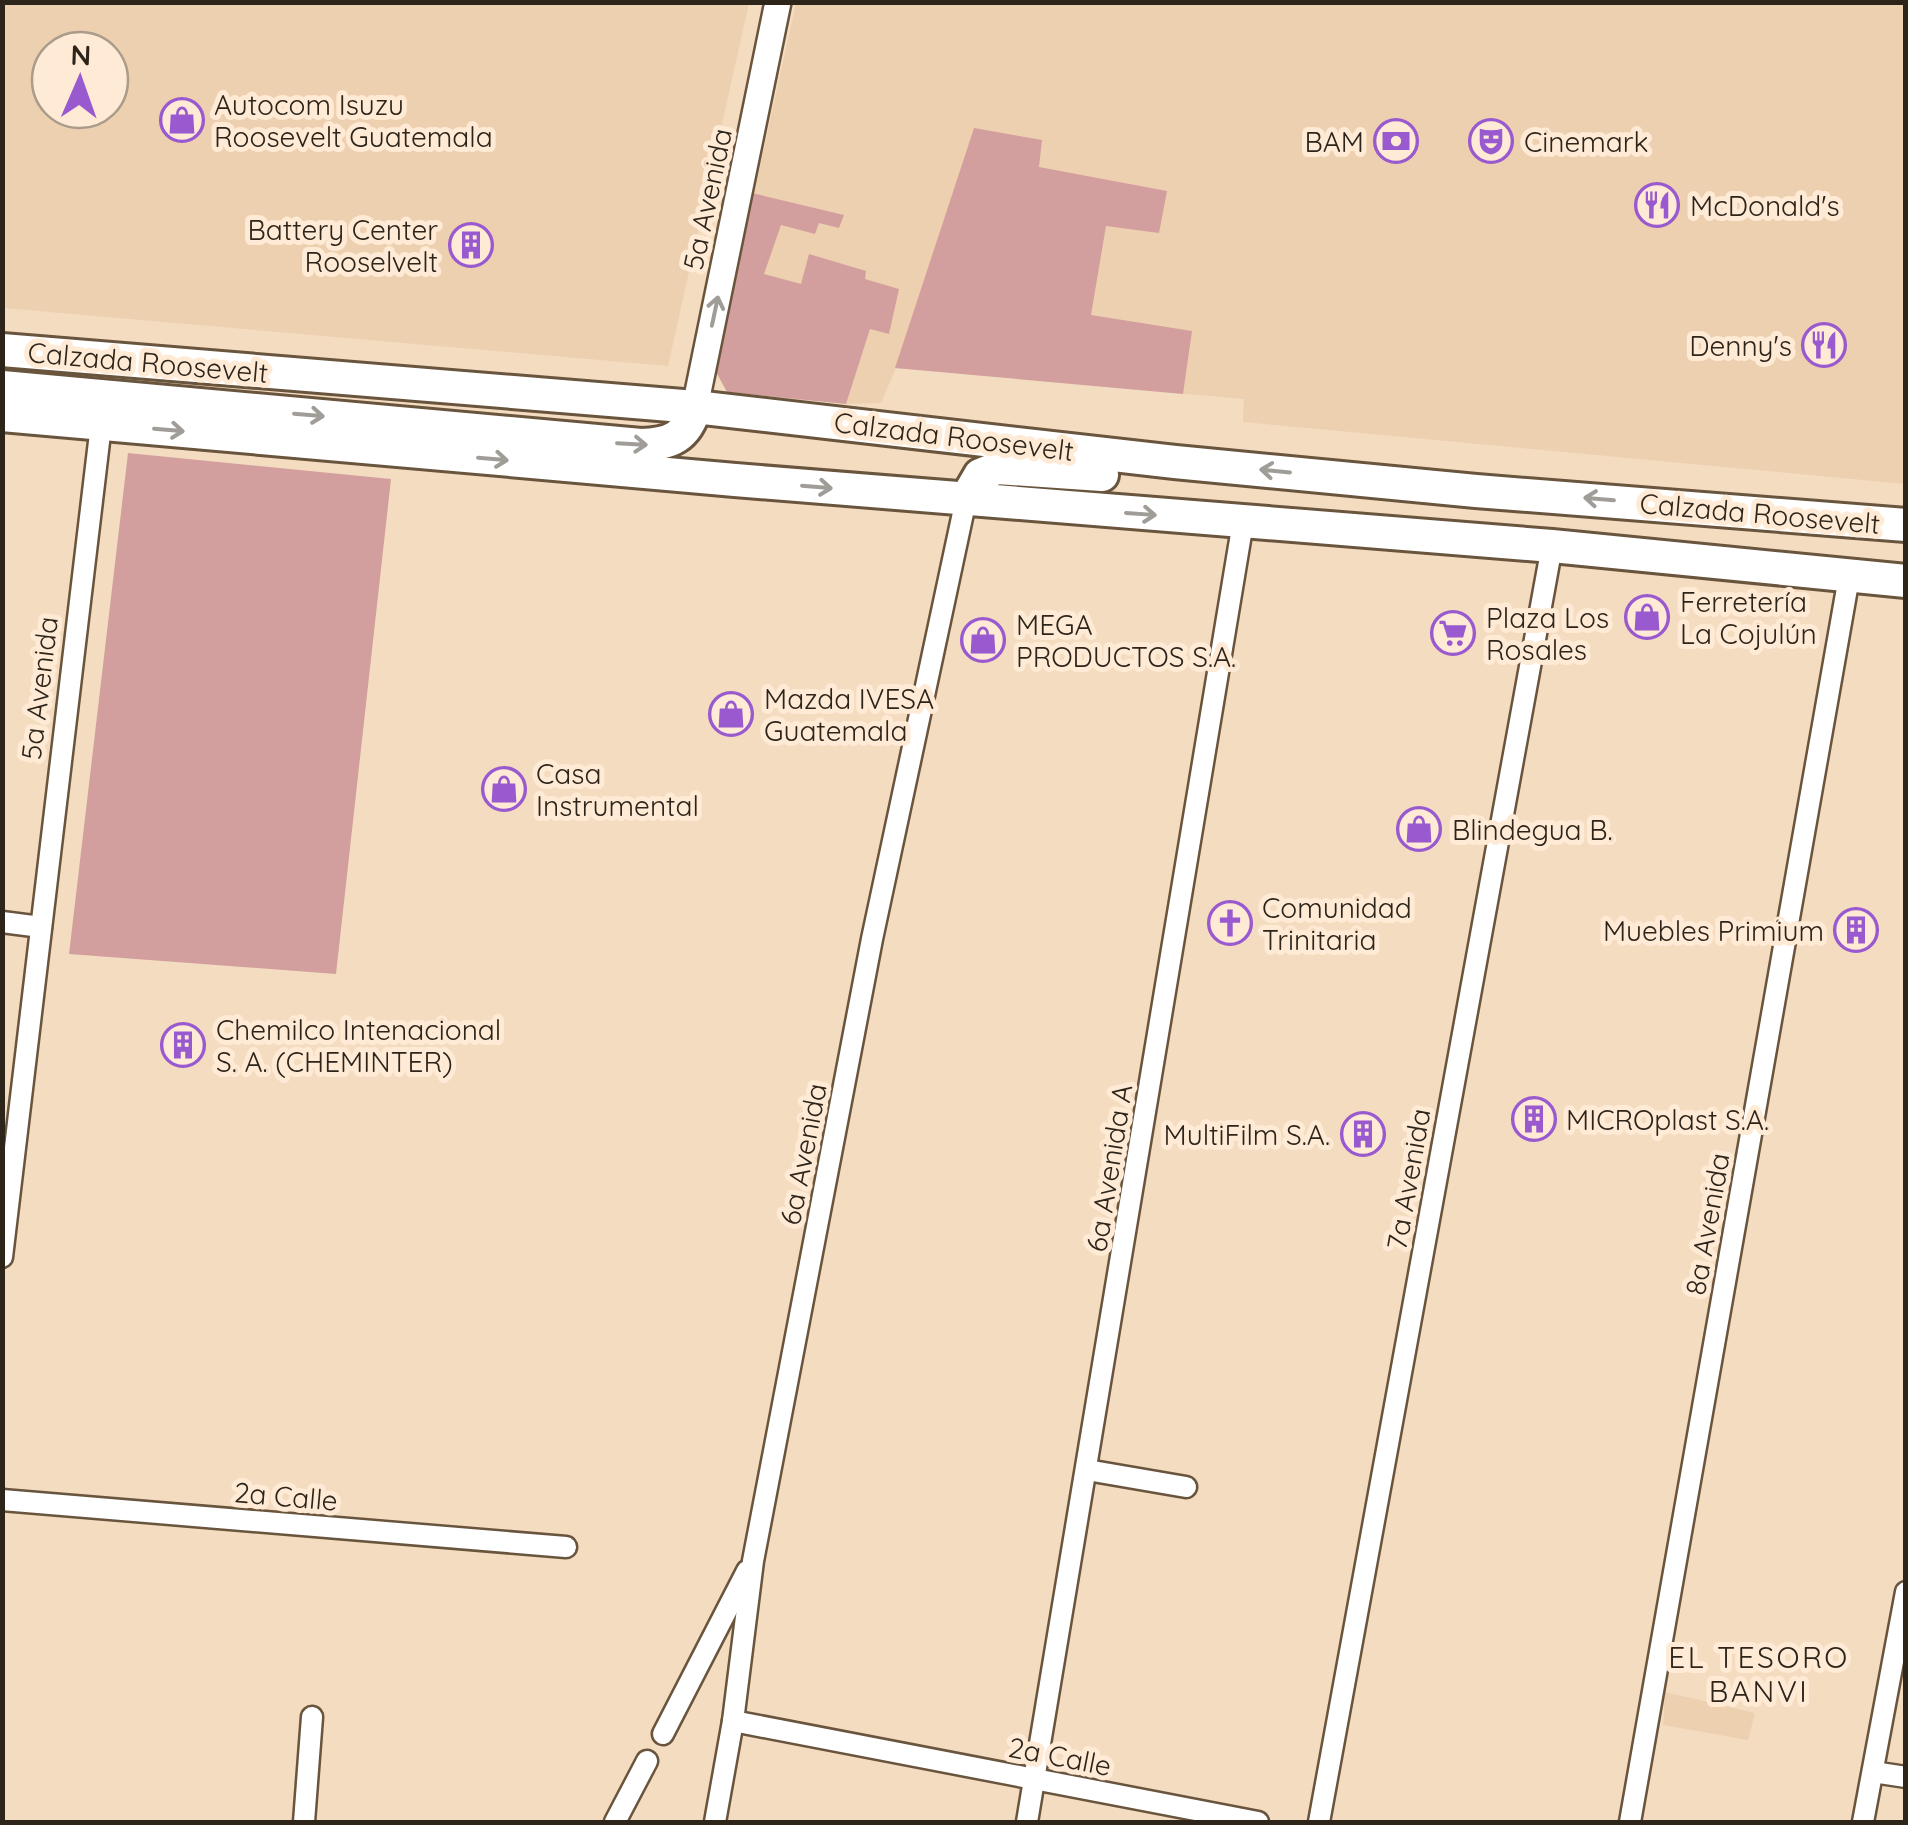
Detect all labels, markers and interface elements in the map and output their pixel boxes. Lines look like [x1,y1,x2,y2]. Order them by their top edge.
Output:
north arrow [30,30,130,130]
text: N [70,37,92,72]
place label: Autocom Isuzu Roosevelt Guatemala [214,87,493,154]
shop icon: Autocom Isuzu Roosevelt Guatemala [159,97,205,143]
bank icon: BAM [1373,118,1419,164]
theatre icon: Cinemark [1468,118,1514,164]
place label: BAM [1304,124,1364,159]
place label: Cinemark [1524,124,1649,159]
street label: 5a Avenida [675,125,739,273]
restaurant icon: McDonald's [1634,182,1680,228]
place label: McDonald's [1690,188,1840,223]
place label: Battery Center Rooselvelt [248,212,438,279]
building icon: Battery Center Rooselvelt [448,222,494,268]
one-way arrow [706,296,725,328]
restaurant icon: Denny's [1801,322,1847,368]
place label: Denny's [1689,328,1792,363]
street label: Calzada Roosevelt [26,334,270,390]
street label: Calzada Roosevelt [832,404,1076,468]
one-way arrow [292,406,324,425]
one-way arrow [153,421,185,440]
one-way arrow [616,435,648,454]
one-way arrow [477,449,509,468]
one-way arrow [1260,462,1292,481]
one-way arrow [800,477,832,496]
street label: Calzada Roosevelt [1638,485,1882,541]
one-way arrow [1584,490,1616,509]
one-way arrow [1124,504,1156,523]
place label: Ferretería La Cojulún [1680,584,1817,651]
shop icon: Ferretería La Cojulún [1624,594,1670,640]
place label: Plaza Los Rosales [1486,600,1609,667]
place label: MEGA PRODUCTOS S.A. [1016,607,1236,674]
supermarket icon: Plaza Los Rosales [1430,610,1476,656]
street label: 5a Avenida [13,614,65,762]
shop icon: MEGA PRODUCTOS S.A. [960,617,1006,663]
place label: Mazda IVESA Guatemala [764,681,934,748]
shop icon: Mazda IVESA Guatemala [708,691,754,737]
place label: Casa Instrumental [536,756,699,823]
shop icon: Casa Instrumental [481,766,527,812]
shop icon: Blindegua B. [1396,806,1442,852]
place label: Blindegua B. [1452,812,1613,847]
place label: Comunidad Trinitaria [1262,890,1412,957]
church icon: Comunidad Trinitaria [1207,900,1253,946]
building icon: Muebles Primium [1833,907,1879,953]
place label: Muebles Primium [1603,913,1824,948]
place label: Chemilco Intenacional S. A. (CHEMINTER) [216,1012,501,1079]
building icon: Chemilco Intenacional S. A. (CHEMINTER) [160,1022,206,1068]
street label: 6a Avenida [772,1080,834,1228]
street label: 6a Avenida A [1078,1082,1140,1254]
building icon: MICROplast S.A. [1511,1096,1557,1142]
place label: MICROplast S.A. [1566,1102,1769,1137]
street label: 7a Avenida [1378,1106,1438,1252]
building icon: MultiFilm S.A. [1340,1111,1386,1157]
place label: MultiFilm S.A. [1164,1117,1330,1152]
street label: 8a Avenida [1677,1150,1737,1298]
street label: 2a Calle [233,1474,339,1518]
district label: EL TESORO BANVI [1668,1638,1850,1710]
street label: 2a Calle [1006,1729,1114,1783]

